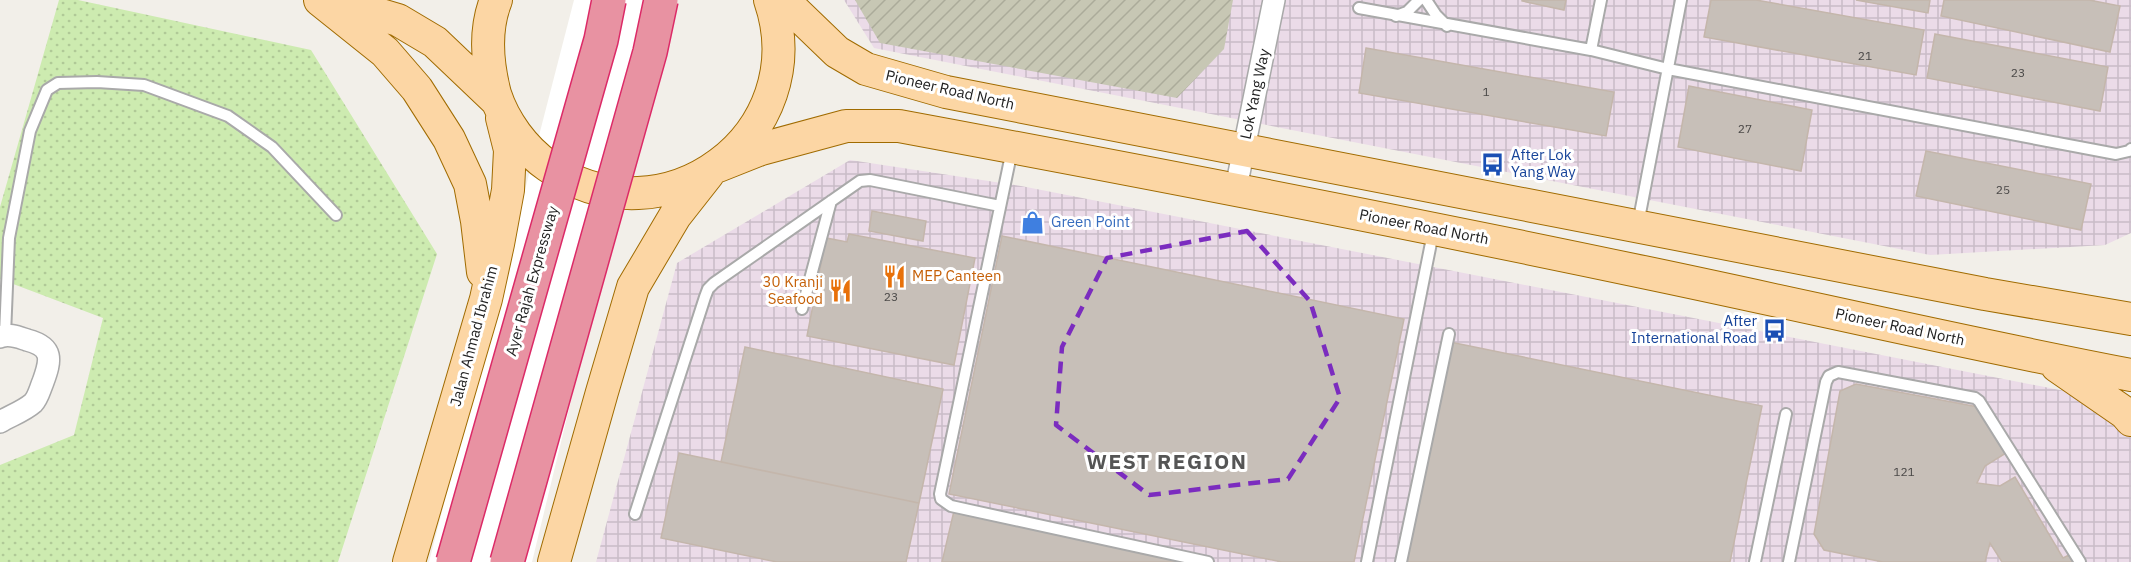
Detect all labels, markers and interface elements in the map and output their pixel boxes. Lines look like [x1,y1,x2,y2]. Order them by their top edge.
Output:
street label: Lok Yang Way [1236,46,1273,141]
house number: 21 [1858,48,1872,63]
street label: Pioneer Road North [884,65,1016,114]
house number: 23 [2011,65,2025,80]
house number: 1 [1482,84,1490,99]
house number: 27 [1738,121,1752,136]
place label: After Lok Yang Way [1511,145,1576,181]
bus stop icon: After Lok Yang Way [1480,151,1506,177]
house number: 25 [1996,182,2010,197]
street label: Ayer Rajah Expressway [501,203,562,358]
street label: Pioneer Road North [1358,205,1491,248]
shop icon: Green Point [1020,209,1046,235]
place label: Green Point [1051,212,1130,231]
street label: Jalan Ahmad Ibrahim [446,263,501,408]
restaurant icon: MEP Canteen [881,263,907,289]
place label: MEP Canteen [912,266,1002,285]
place label: 30 Kranji Seafood [763,272,823,308]
restaurant icon: 30 Kranji Seafood [828,278,854,304]
house number: 23 [884,289,898,304]
street label: Pioneer Road North [1834,304,1966,349]
place label: After International Road [1631,311,1757,347]
bus stop icon: After International Road [1762,317,1788,343]
district label: WEST REGION [1087,447,1247,475]
house number: 121 [1893,464,1915,479]

